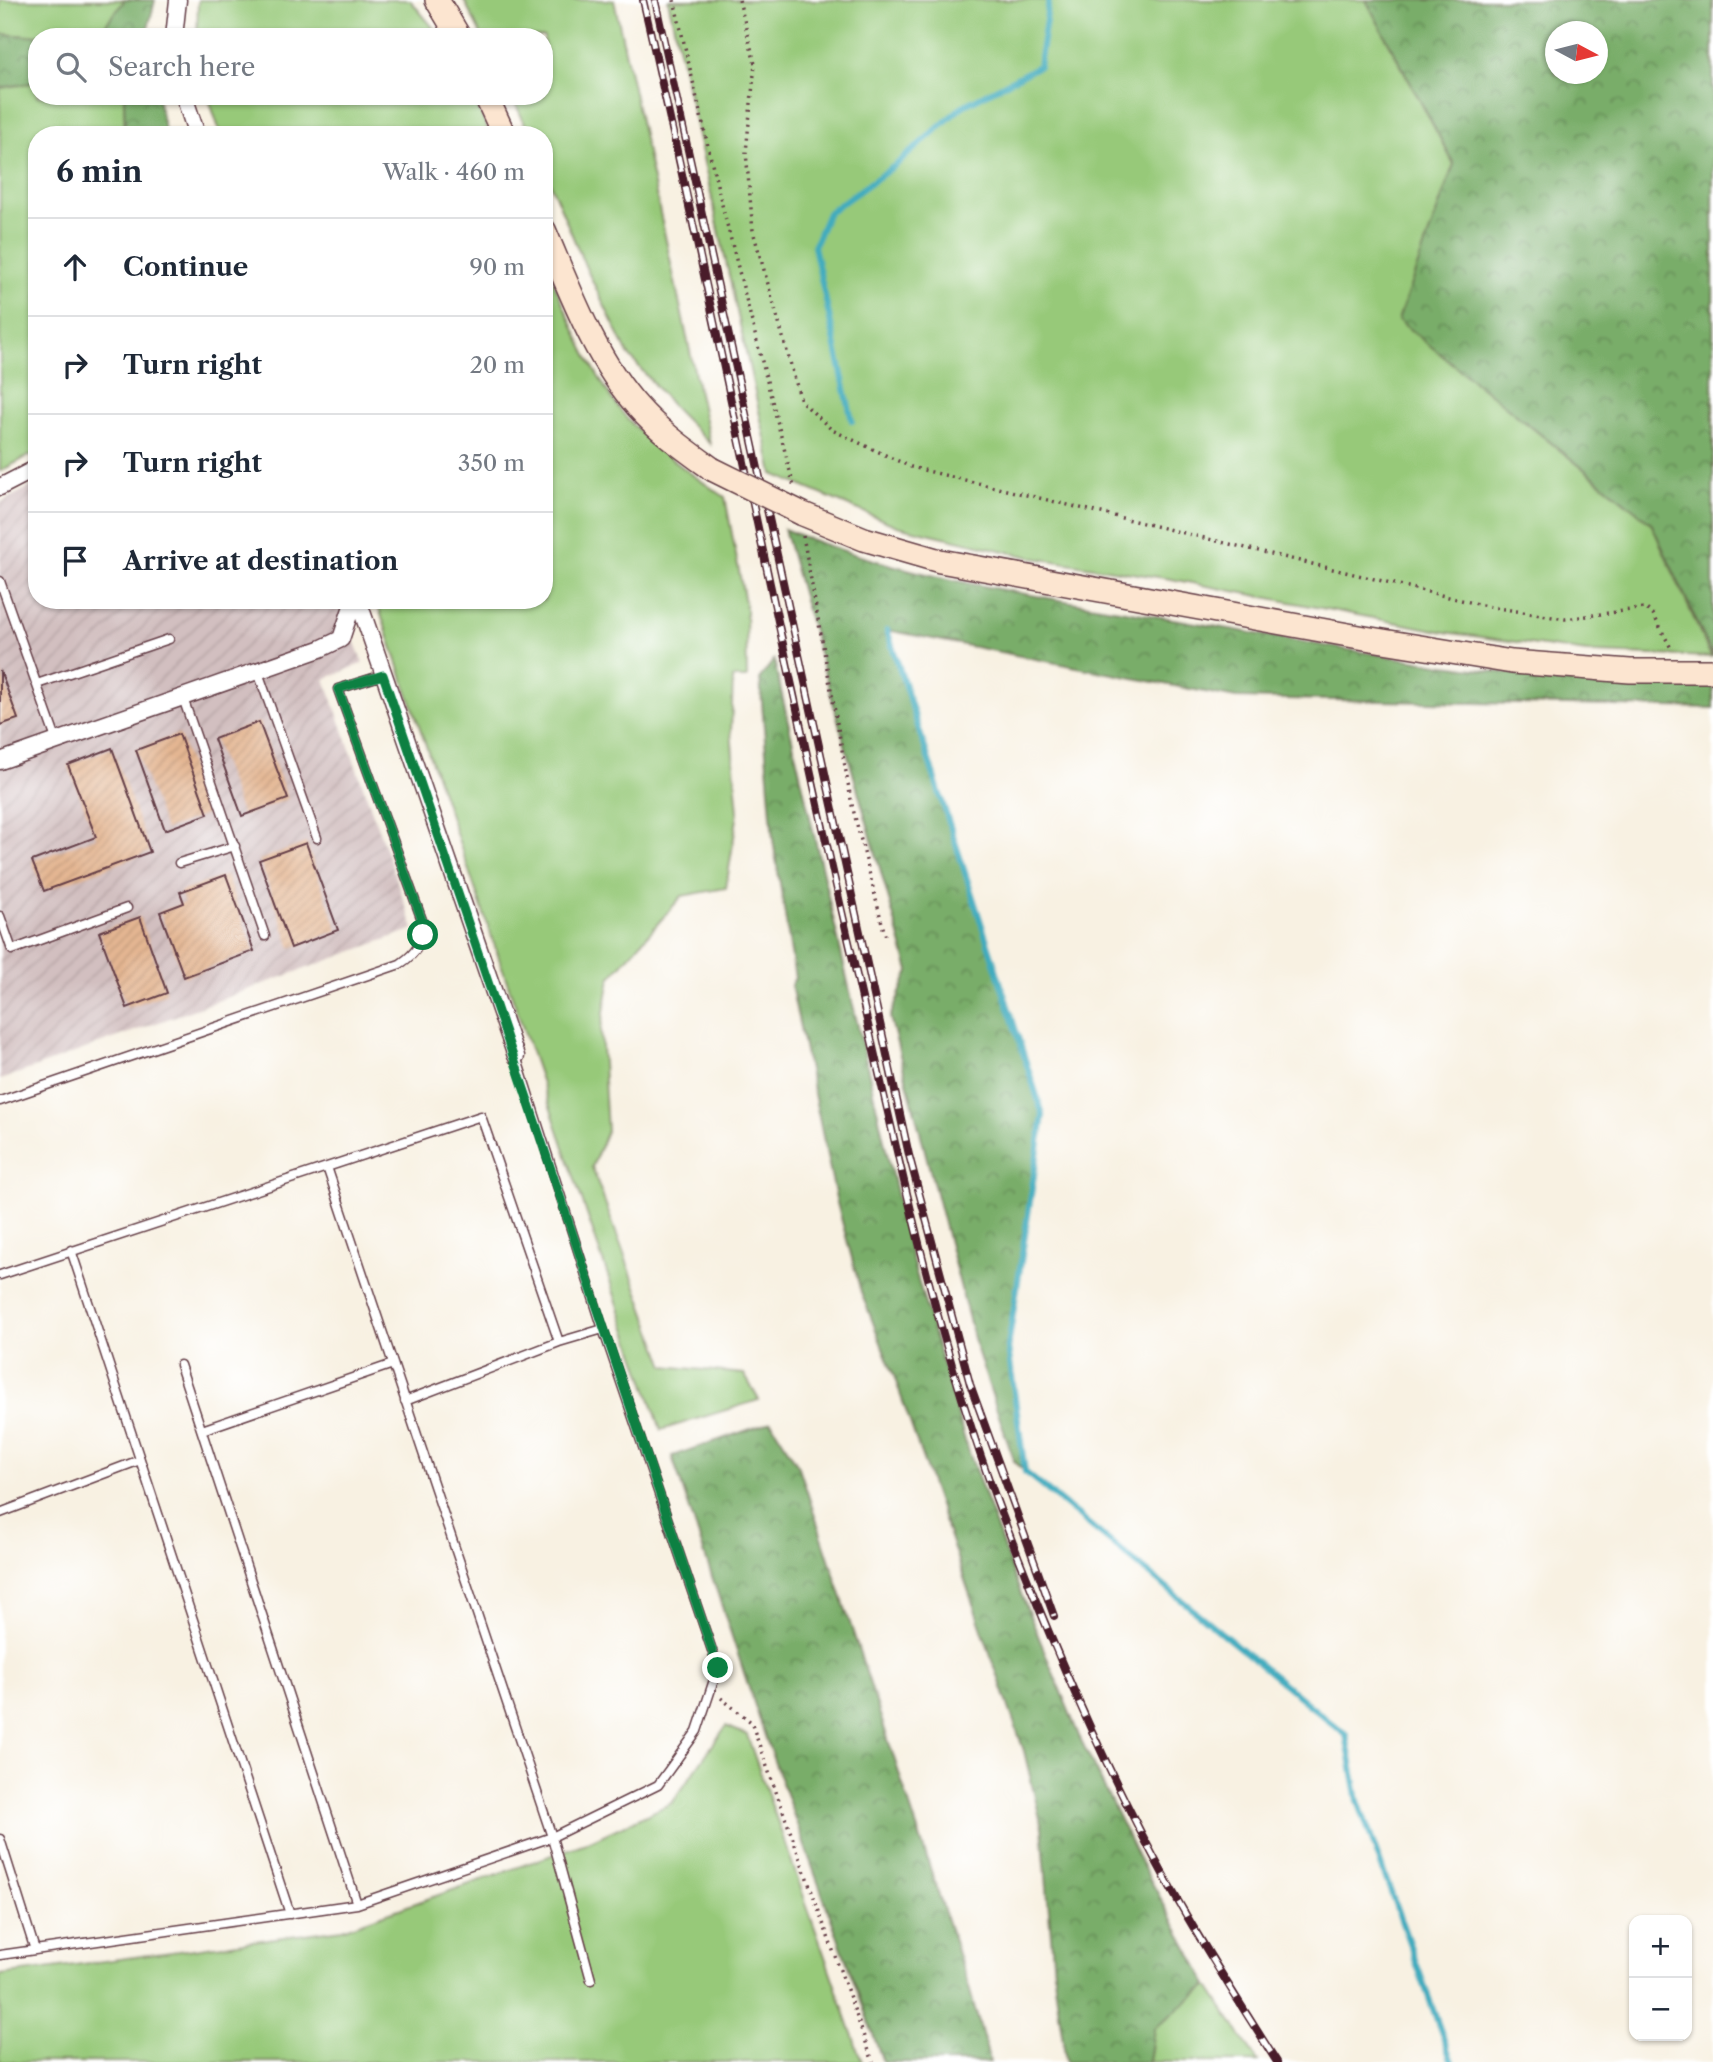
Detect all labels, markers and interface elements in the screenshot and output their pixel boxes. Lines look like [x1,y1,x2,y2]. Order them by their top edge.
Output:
north arrow [1545,21,1608,84]
search box [28,28,553,105]
icon: search [52,48,90,86]
text: Search here [108,51,255,83]
text: 6 min [56,153,143,190]
text: Walk · 460 m [382,158,525,186]
icon: ahead [56,248,94,286]
text: Continue [123,251,248,283]
text: 90 m [469,253,525,281]
icon: right [56,346,94,384]
text: Turn right [123,349,262,381]
text: 20 m [470,351,525,379]
icon: right [56,444,94,482]
text: Turn right [123,447,262,479]
text: 350 m [458,449,525,477]
icon: arrive [56,542,94,580]
text: Arrive at destination [123,545,398,577]
route start [407,919,438,950]
route end [702,1652,733,1683]
map controls [1629,1915,1692,2041]
button: + [1629,1915,1692,1978]
button: − [1629,1978,1692,2041]

